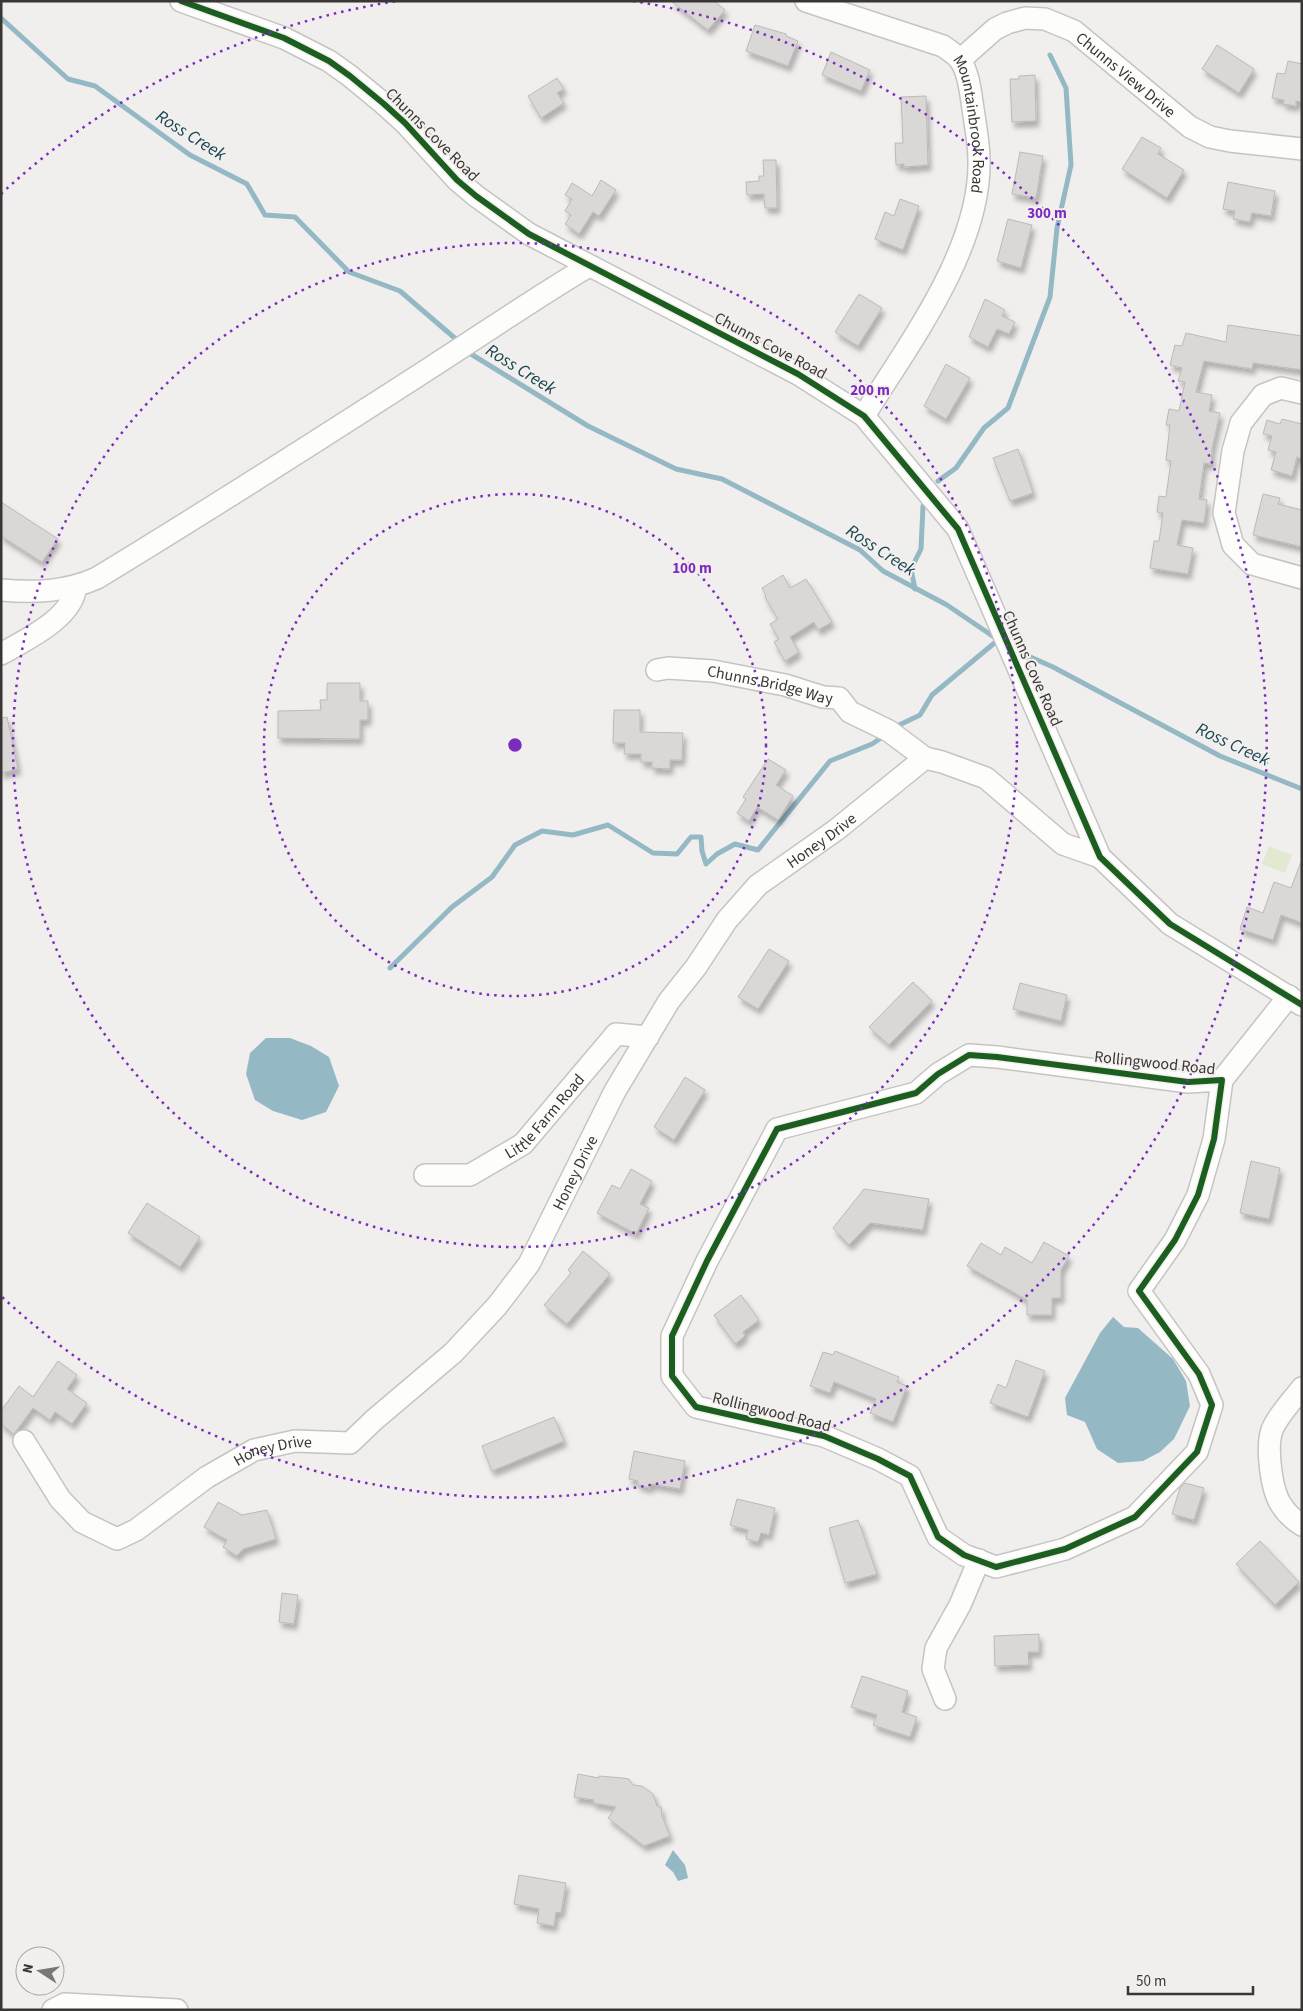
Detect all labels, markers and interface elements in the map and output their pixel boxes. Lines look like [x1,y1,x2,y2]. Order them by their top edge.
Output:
street label: Chunns View Drive [1071,27,1180,123]
street label: Mountainbrook Road [947,50,989,195]
street label: Chunns Cove Road [380,83,484,187]
water label: Ross Creek [151,104,231,167]
text: 300 m [1027,203,1067,224]
street label: Chunns Cove Road [710,307,831,385]
water label: Ross Creek [481,338,561,401]
text: 200 m [850,380,890,401]
water label: Ross Creek [841,518,921,583]
text: 100 m [672,558,712,579]
street label: Chunns Cove Road [997,607,1067,730]
street label: Chunns Bridge Way [707,661,834,710]
water label: Ross Creek [1192,716,1274,773]
centre of rings [506,736,524,754]
street label: Honey Drive [782,808,861,874]
street label: Rollingwood Road [1093,1046,1217,1080]
street label: Little Farm Road [501,1069,590,1164]
street label: Honey Drive [547,1132,603,1214]
street label: Rollingwood Road [710,1387,833,1437]
street label: Honey Drive [230,1431,312,1472]
north arrow [15,1946,65,1996]
text: N [18,1962,39,1975]
scale bar [1128,1964,1253,1996]
text: 50 m [1136,1971,1166,1992]

